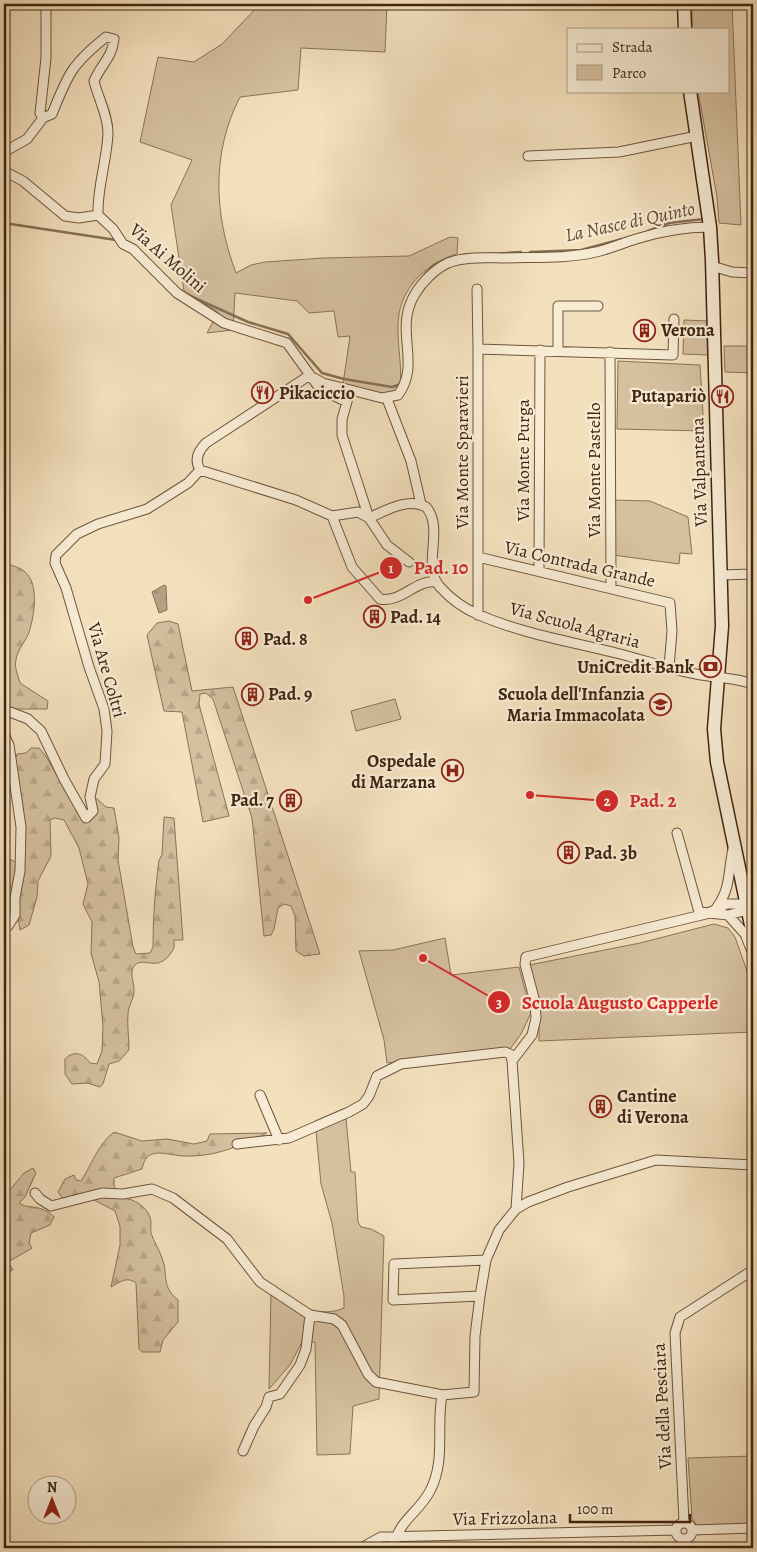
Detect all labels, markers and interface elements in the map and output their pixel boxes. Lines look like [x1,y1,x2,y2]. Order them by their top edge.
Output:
legend [567,28,730,92]
text: Strada [612,37,653,57]
text: Parco [612,63,646,83]
water label: La Nasce di Quinto [563,196,697,248]
street label: Via Ai Molini [124,217,211,298]
building icon: Verona [633,318,657,342]
place label: Verona [660,318,715,342]
street label: Via Monte Sparavieri [450,375,474,530]
restaurant icon: Pikaciccio [251,381,275,405]
place label: Pikaciccio [279,381,355,405]
place label: Putapariò [631,384,706,408]
restaurant icon: Putapariò [710,384,734,408]
street label: Via Monte Purga [511,398,535,522]
street label: Via Monte Pastello [582,402,606,539]
street label: Via Valpantena [685,416,713,528]
street label: Via Contrada Grande [501,535,658,593]
callout: Pad. 10 [378,551,478,585]
text: Pad. 10 [414,555,469,581]
text: 1 [388,558,394,578]
street label: Via Scuola Agraria [506,596,643,654]
building icon: Pad. 14 [362,605,386,629]
place label: Pad. 14 [390,605,442,629]
street label: Via Are Coltri [82,619,132,720]
building icon: Pad. 8 [235,627,259,651]
place label: Pad. 8 [263,627,308,651]
place label: UniCredit Bank [577,655,695,679]
bank icon: UniCredit Bank [698,655,722,679]
building icon: Pad. 9 [240,682,264,706]
place label: Pad. 9 [268,682,312,706]
place label: Scuola dell'Infanzia Maria Immacolata [498,682,645,727]
school or university icon: Scuola dell'Infanzia Maria Immacolata [649,692,673,716]
place label: Ospedale di Marzana [351,749,436,794]
hospital icon: Ospedale di Marzana [440,759,464,783]
callout: Pad. 2 [594,784,687,818]
place label: Pad. 7 [230,788,274,812]
building icon: Pad. 7 [278,788,302,812]
text: Pad. 2 [629,788,677,814]
text: 2 [603,791,611,811]
building icon: Pad. 3b [556,841,580,865]
place label: Pad. 3b [584,841,637,865]
callout: Scuola Augusto Capperle [486,985,728,1019]
text: Scuola Augusto Capperle [522,990,718,1016]
text: 3 [496,993,502,1013]
place label: Cantine di Verona [617,1084,689,1129]
building icon: Cantine di Verona [589,1094,613,1118]
street label: Via della Pesciara [647,1342,677,1471]
north arrow [28,1474,78,1524]
text: N [47,1478,57,1497]
scale bar [570,1492,690,1524]
text: 100 m [577,1499,614,1519]
street label: Via Frizzolana [451,1505,558,1531]

